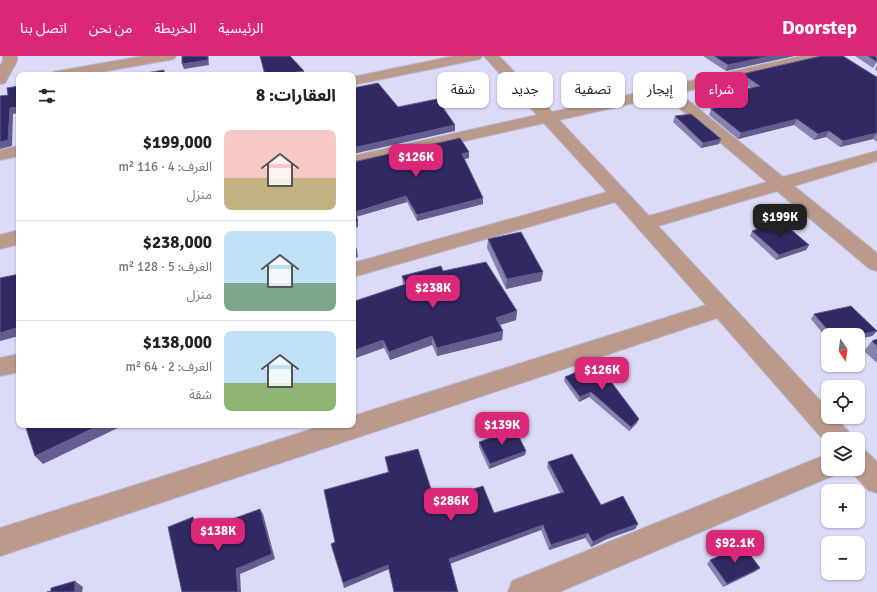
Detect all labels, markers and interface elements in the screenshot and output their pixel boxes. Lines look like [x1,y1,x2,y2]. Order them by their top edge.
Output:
text: Doorstep [782,16,857,40]
text: اتصل بنا [20,20,67,37]
text: من نحن [89,20,132,37]
text: الخريطة [154,20,196,37]
text: الرئيسية [218,20,263,37]
chip: شقة [437,72,489,108]
chip: جديد [497,72,553,108]
chip: تصفية [561,72,625,108]
chip: إيجار [633,72,687,108]
chip: شراء [695,72,748,108]
icon: filters [36,85,58,107]
text: العقارات: 8 [256,85,336,106]
text: $199,000 [143,132,212,153]
pin: $126K [388,144,444,178]
icon: home [256,146,304,194]
text: $126K [398,149,434,165]
text: الغرف: 4 · 116 m² [118,159,212,175]
text: منزل [187,187,212,203]
pin: $199K [752,204,808,238]
text: $199K [762,209,798,225]
text: $238,000 [143,232,212,253]
icon: home [256,247,304,295]
text: الغرف: 5 · 128 m² [118,259,212,275]
pin: $238K [405,275,461,309]
text: $238K [415,280,451,296]
text: منزل [187,287,212,303]
north arrow [821,328,865,372]
map controls [821,328,865,580]
text: $138,000 [143,332,212,353]
icon: home [256,347,304,395]
pin: $126K [574,357,630,391]
text: الغرف: 2 · 64 m² [125,359,212,375]
text: $126K [584,362,620,378]
button: locate [821,380,865,424]
text: شقة [189,387,212,403]
pin: $139K [474,412,530,446]
text: $139K [484,417,520,433]
button: layers [821,432,865,476]
button: + [821,484,865,528]
pin: $286K [423,488,479,522]
text: $286K [433,493,469,509]
pin: $138K [190,518,246,552]
text: $138K [200,523,236,539]
pin: $92.1K [702,530,768,564]
text: $92.1K [715,535,755,551]
button: − [821,536,865,580]

